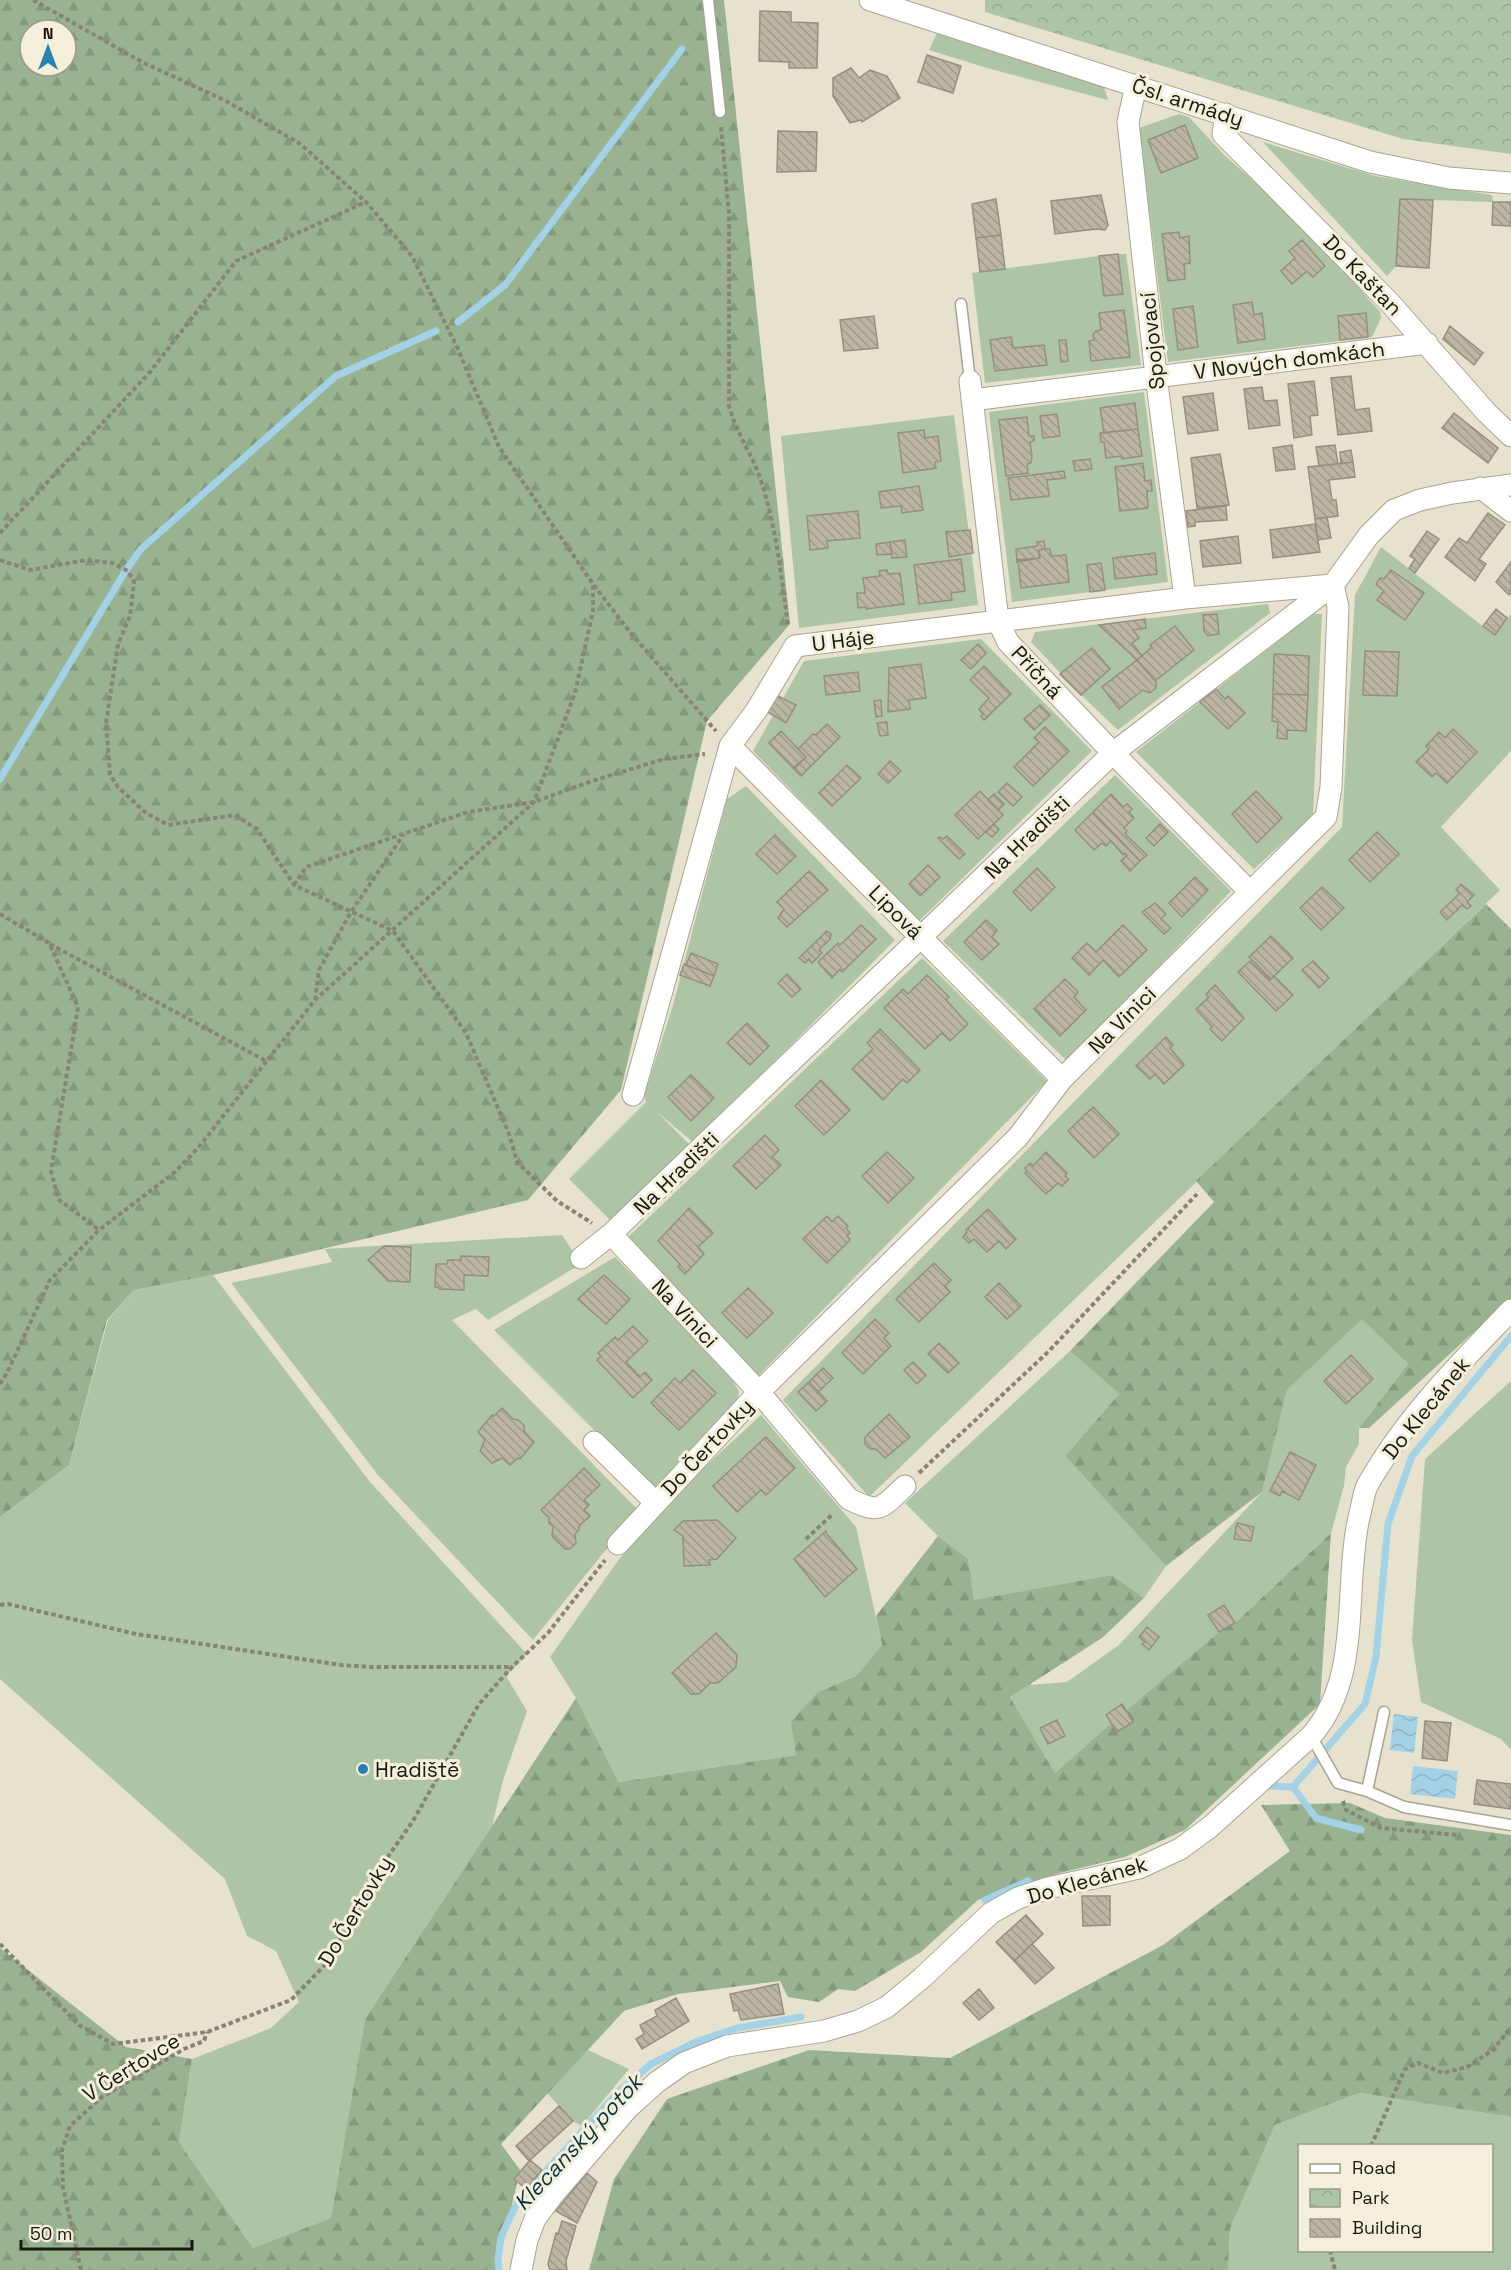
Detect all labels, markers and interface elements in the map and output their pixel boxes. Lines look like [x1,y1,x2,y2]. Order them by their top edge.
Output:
north arrow [18,18,78,78]
text: N [43,23,53,44]
street label: Čsl. armády [1129,71,1247,133]
street label: Do Kaštan [1318,229,1408,321]
street label: Spojovací [1133,290,1171,391]
street label: V Nových domkách [1192,335,1386,385]
street label: U Háje [810,623,876,657]
street label: Příčná [1006,640,1068,704]
street label: Na Hradišti [978,789,1076,885]
street label: Lipová [863,879,929,945]
street label: Na Vinici [1082,980,1162,1060]
street label: Na Hradišti [627,1125,725,1221]
street label: Na Vinici [646,1273,724,1353]
street label: Do Klecánek [1377,1351,1475,1465]
street label: Do Čertovky [655,1393,759,1501]
place label: Hradiště [375,1756,459,1783]
marker: Hradiště [356,1762,370,1776]
street label: Do Klecánek [1024,1850,1150,1910]
street label: Do Čertovky [312,1851,398,1971]
street label: V Čertovce [77,2026,185,2108]
water label: Klecanský potok [508,2066,650,2216]
legend [1298,2144,1493,2252]
text: Road [1352,2156,1396,2179]
text: Park [1352,2186,1390,2209]
scale bar [21,2213,192,2251]
text: Building [1352,2216,1422,2239]
text: 50 m [30,2222,72,2245]

